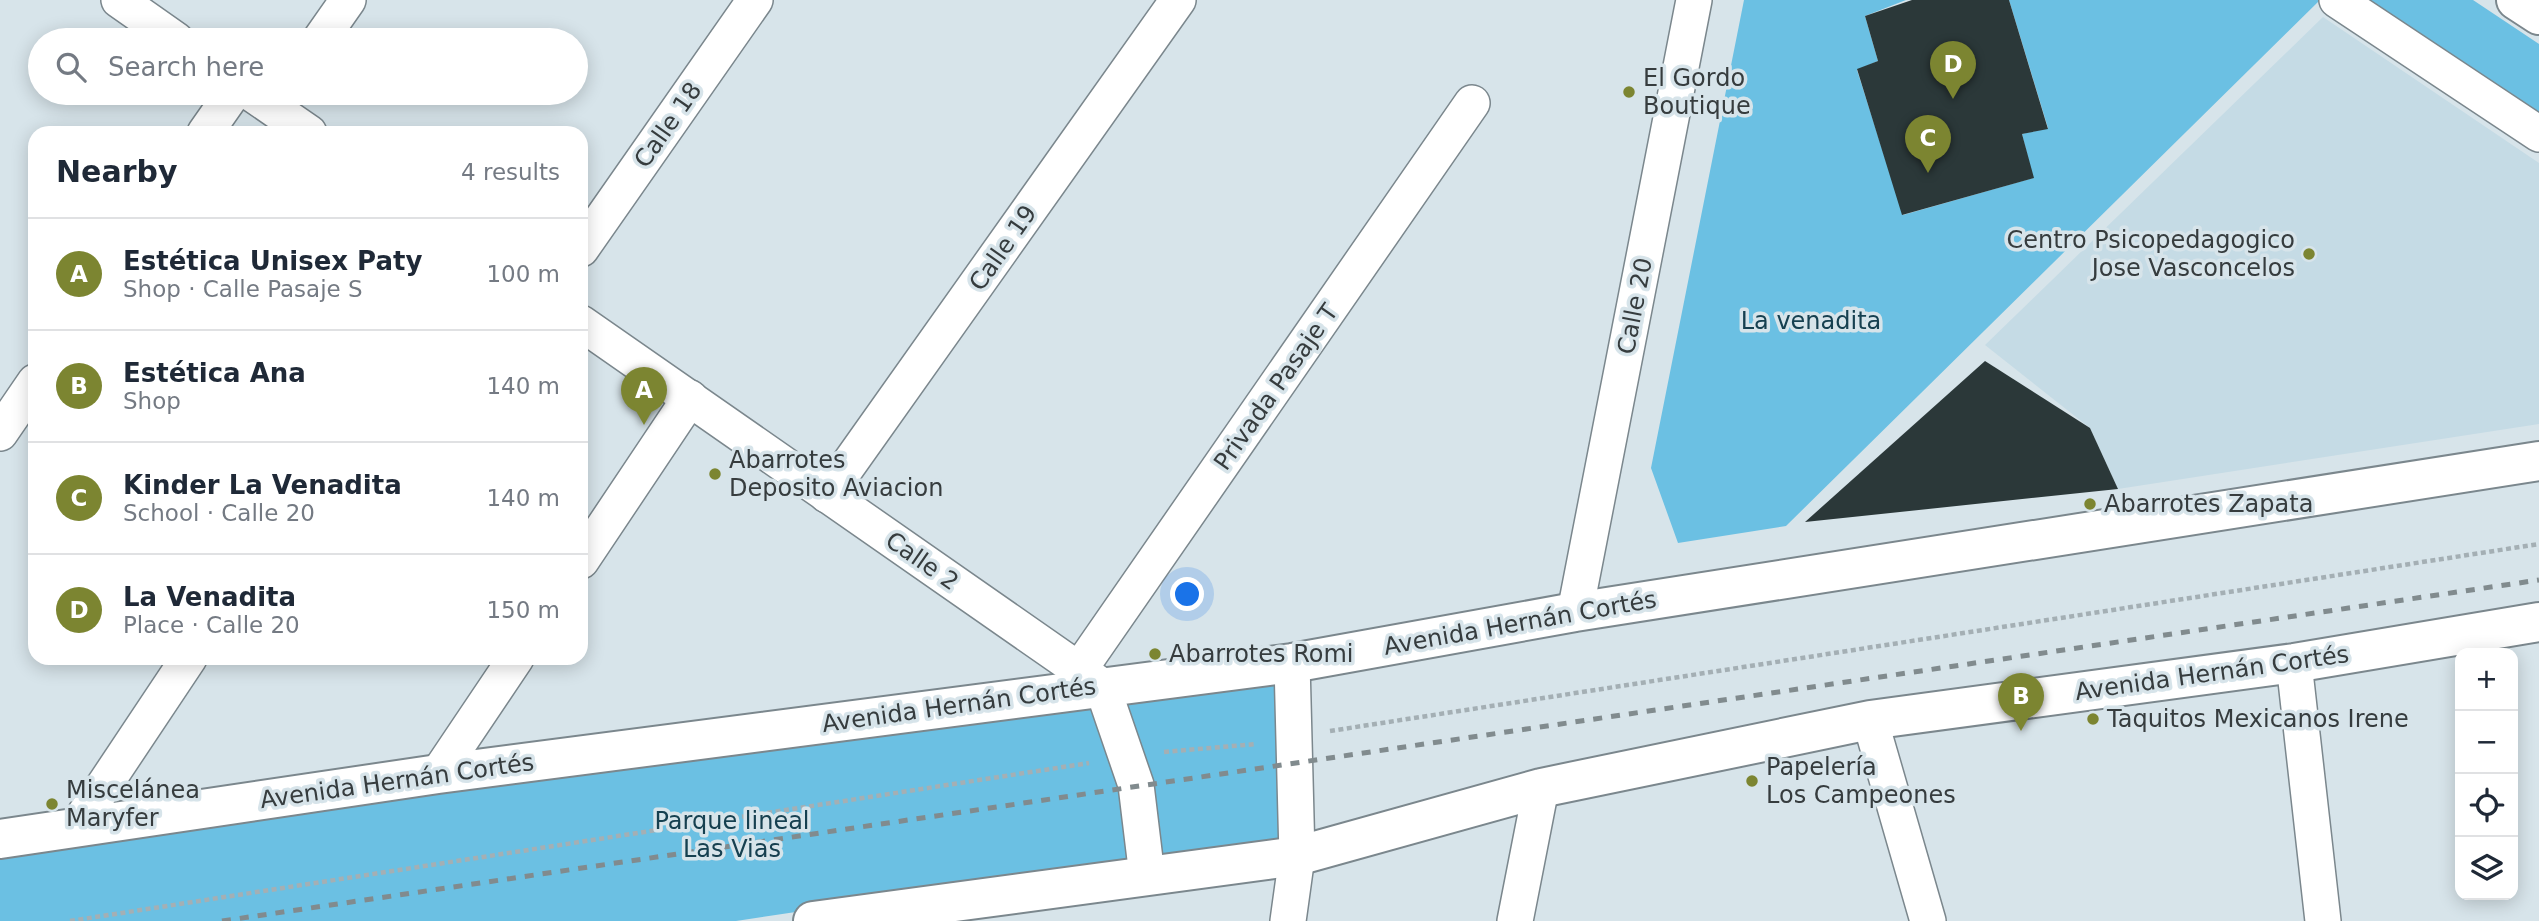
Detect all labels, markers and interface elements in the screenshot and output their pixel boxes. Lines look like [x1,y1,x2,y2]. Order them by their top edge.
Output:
search box [28,28,588,105]
pin: D [1930,41,1976,99]
icon: search [52,48,90,86]
text: Search here [108,52,264,82]
place label: El Gordo Boutique [1643,64,1751,120]
street label: Calle 18 [629,77,707,173]
marker: El Gordo Boutique [1621,84,1637,100]
pin: C [1905,115,1951,173]
text: Nearby [56,154,178,189]
text: 4 results [461,159,560,185]
street label: Calle 19 [964,200,1042,296]
place label: Centro Psicopedagogico Jose Vasconcelos [2006,226,2295,282]
text: Estética Unisex Paty [123,246,422,276]
marker: Centro Psicopedagogico Jose Vasconcelos [2301,246,2317,262]
street label: Calle 20 [1612,255,1658,357]
text: A [70,261,88,287]
text: 100 m [486,261,560,287]
text: Shop · Calle Pasaje S [123,276,363,302]
street label: Privada Pasaje T [1208,298,1344,475]
park label: La venadita [1741,307,1881,335]
text: Estética Ana [123,358,306,388]
pin: A [621,367,667,425]
text: B [70,373,88,399]
text: 140 m [486,373,560,399]
text: Shop [123,388,181,414]
place label: Abarrotes Deposito Aviacion [729,446,943,502]
marker: Abarrotes Deposito Aviacion [707,466,723,482]
text: Kinder La Venadita [123,470,402,500]
text: C [71,485,87,511]
text: 140 m [486,485,560,511]
place label: Abarrotes Zapata [2104,490,2313,518]
marker: Abarrotes Zapata [2082,496,2098,512]
text: School · Calle 20 [123,500,315,526]
street label: Calle 2 [880,526,964,596]
your location [1170,577,1204,611]
text: La Venadita [123,582,296,612]
street label: Avenida Hernán Cortés [1381,585,1659,661]
text: D [69,597,89,623]
text: 150 m [486,597,560,623]
text: Place · Calle 20 [123,612,300,638]
place label: Abarrotes Romi [1169,640,1353,668]
street label: Avenida Hernán Cortés [2073,640,2351,706]
marker: Abarrotes Romi [1147,646,1163,662]
map controls [2455,648,2518,900]
button: + [2455,648,2518,711]
street label: Avenida Hernán Cortés [820,672,1098,738]
pin: B [1998,673,2044,731]
place label: Taquitos Mexicanos Irene [2106,705,2409,733]
marker: Taquitos Mexicanos Irene [2085,711,2101,727]
button: − [2455,711,2518,774]
street label: Avenida Hernán Cortés [258,748,536,814]
place label: Papelería Los Campeones [1766,753,1956,809]
marker: Papelería Los Campeones [1744,773,1760,789]
button: locate [2455,774,2518,837]
place label: Miscelánea Maryfer [66,776,200,832]
marker: Miscelánea Maryfer [44,796,60,812]
park label: Parque lineal Las Vias [654,807,810,863]
button: layers [2455,837,2518,900]

